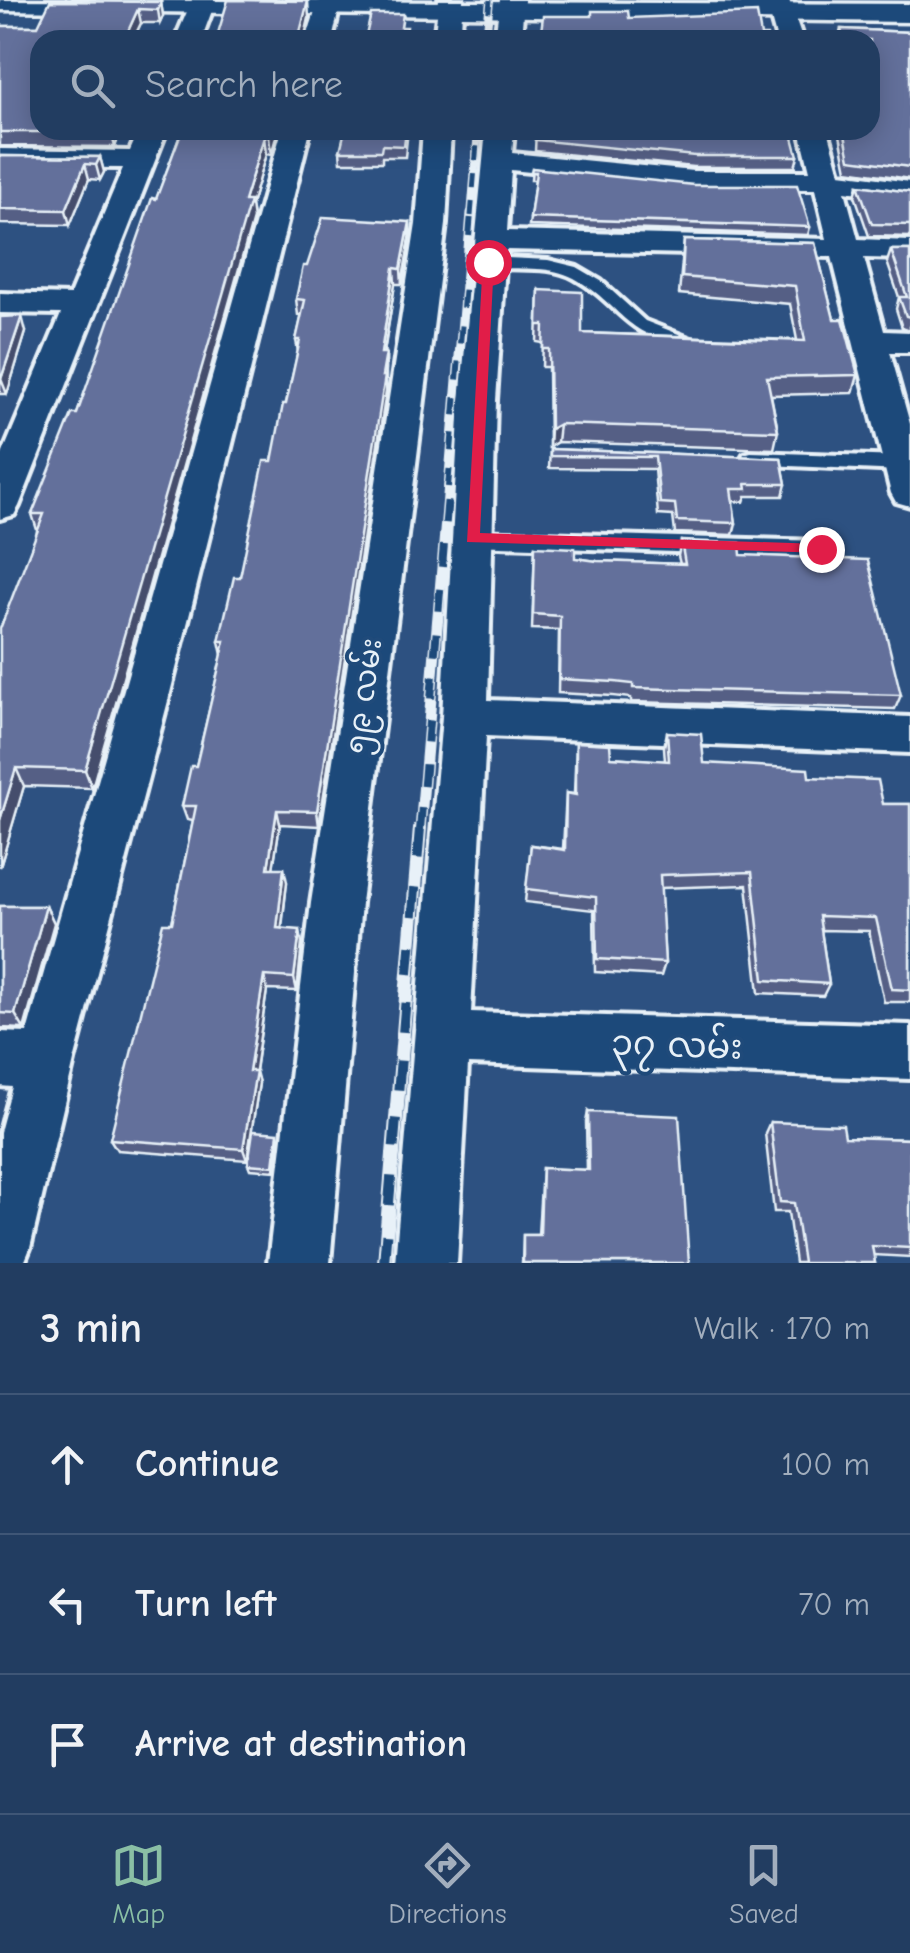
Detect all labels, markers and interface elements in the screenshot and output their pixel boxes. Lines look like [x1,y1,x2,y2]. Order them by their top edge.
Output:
search box [30,30,880,140]
icon: search [65,58,120,113]
text: Search here [145,63,343,107]
route start [466,240,512,286]
route end [799,527,845,573]
street label: ၅၉ လမ်း [334,635,396,757]
street label: ၃၇ လမ်း [611,1018,743,1075]
text: 3 min [40,1304,142,1353]
text: Walk · 170 m [694,1310,870,1347]
icon: ahead [40,1437,95,1492]
text: Continue [135,1442,279,1486]
text: 100 m [781,1446,870,1483]
icon: left [40,1577,95,1632]
text: Turn left [135,1582,276,1626]
text: 70 m [798,1586,870,1623]
icon: arrive [40,1717,95,1772]
text: Arrive at destination [135,1722,467,1766]
tab: Map [111,1838,166,1930]
tab: Directions [388,1838,507,1930]
tab: Saved [729,1838,799,1930]

